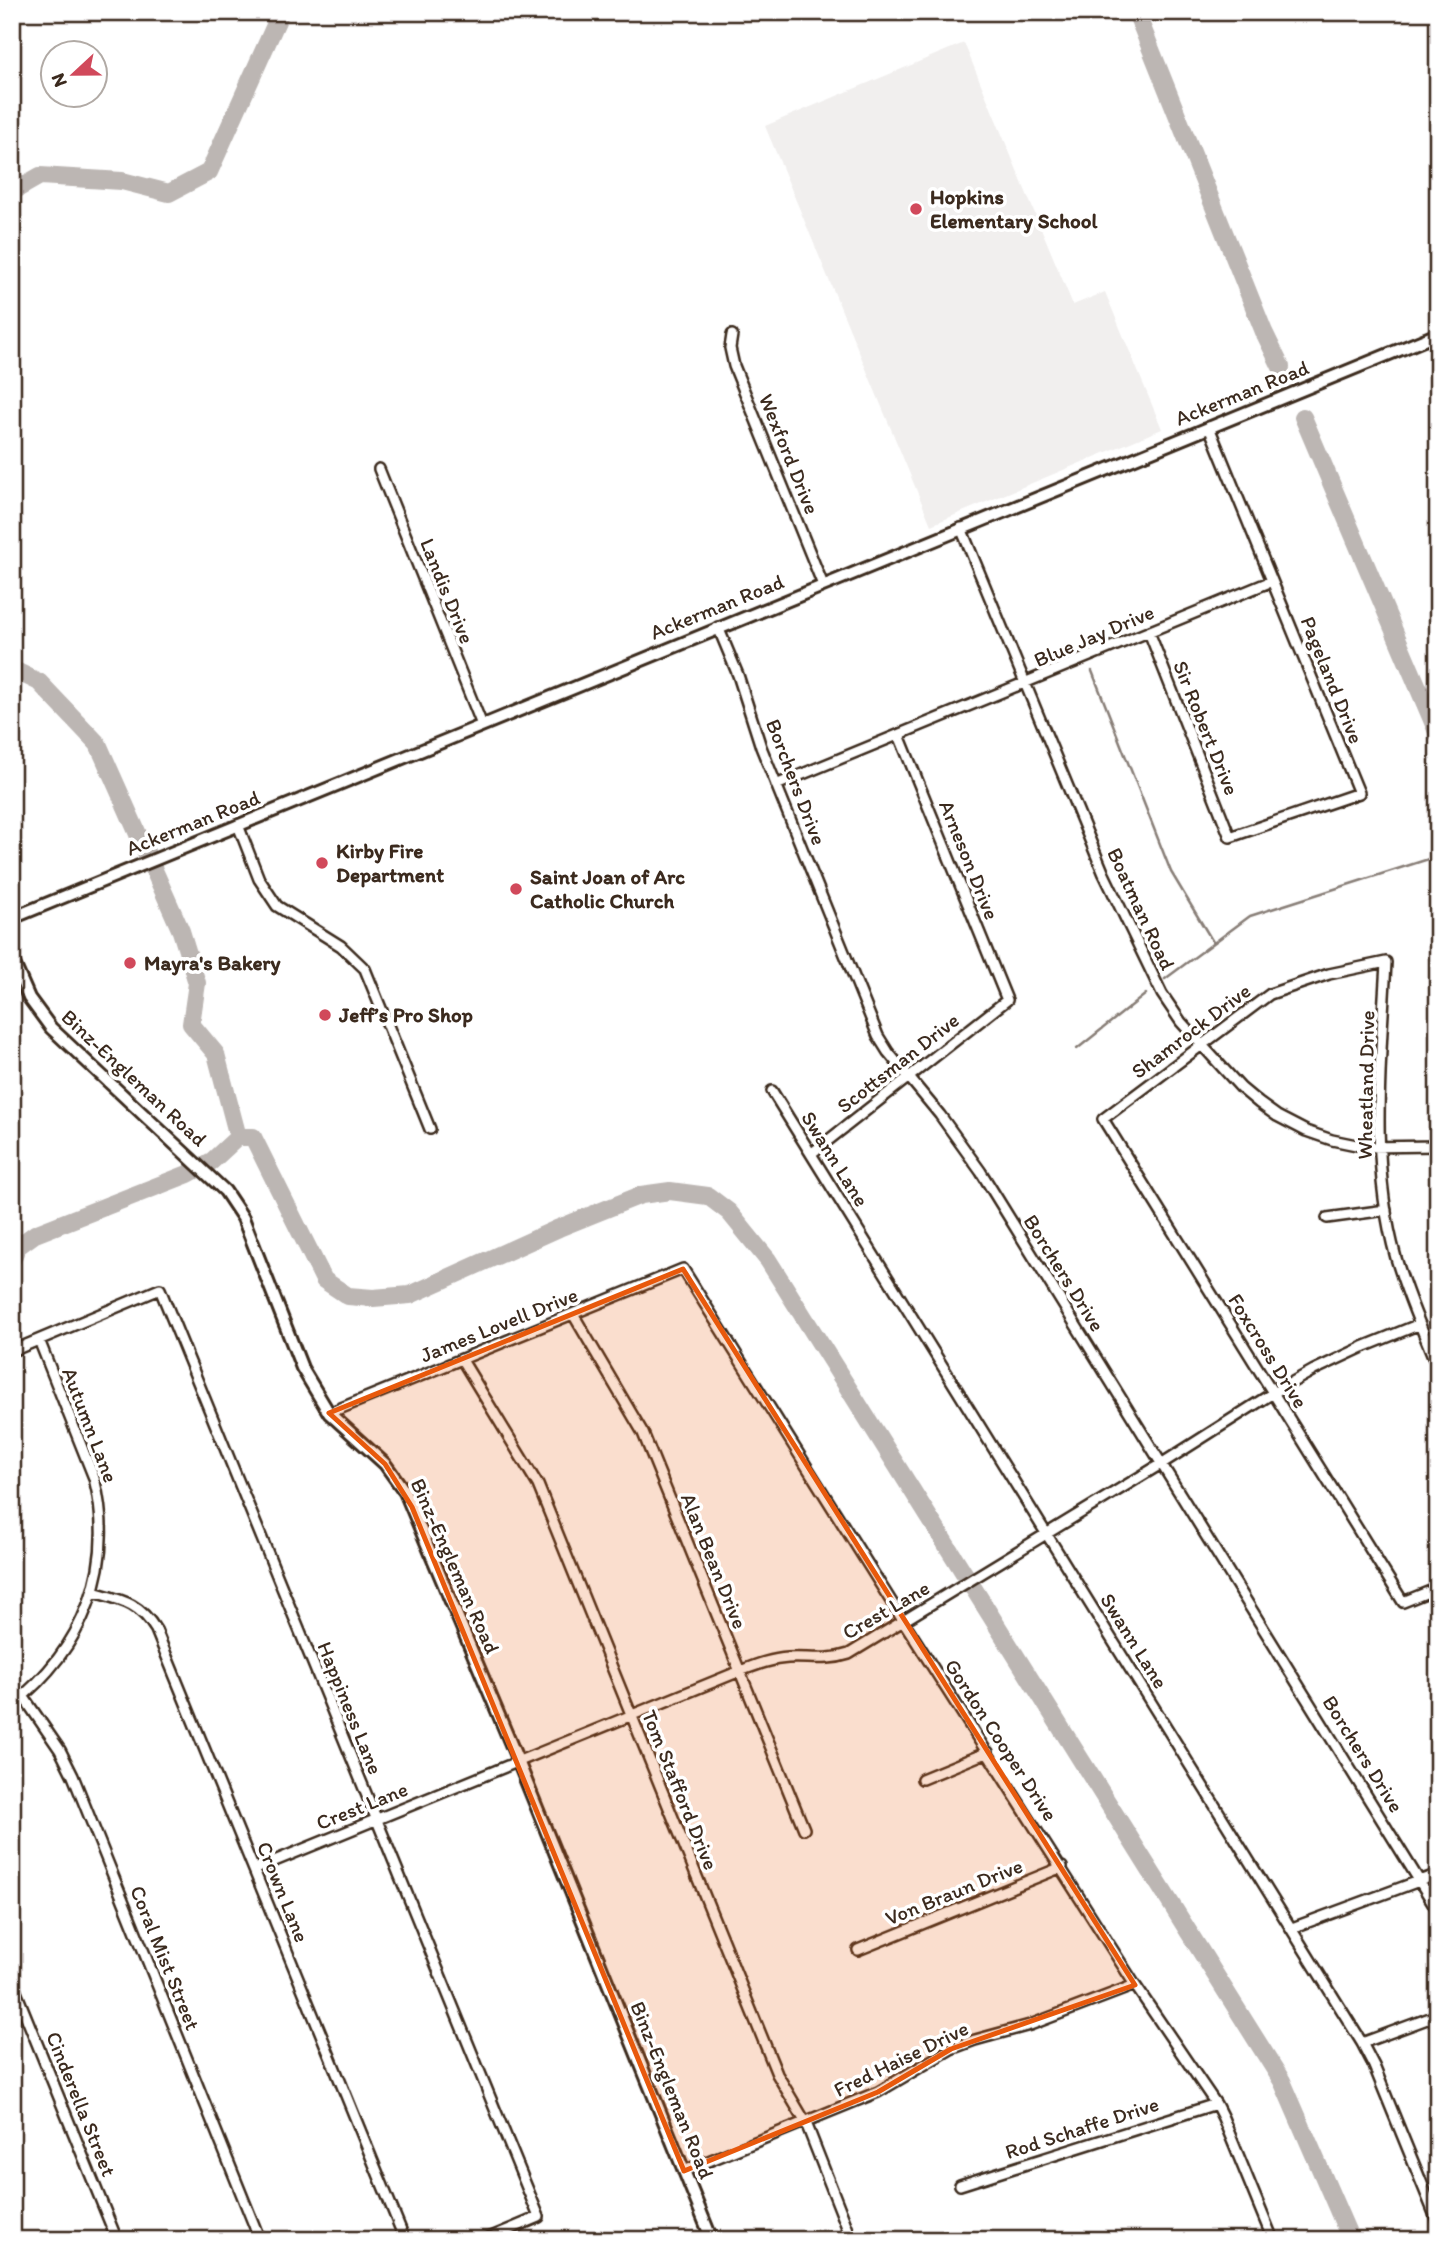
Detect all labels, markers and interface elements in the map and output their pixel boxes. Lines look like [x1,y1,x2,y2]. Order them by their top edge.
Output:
north arrow [38,38,108,108]
text: N [46,70,72,90]
place label: Hopkins Elementary School [930,184,1099,234]
marker: Hopkins Elementary School [908,201,924,217]
street label: Ackerman Road [1171,354,1313,431]
street label: Wexford Drive [754,390,825,518]
street label: Landis Drive [415,534,480,647]
street label: Ackerman Road [646,568,788,645]
street label: Blue Jay Drive [1030,599,1158,672]
street label: Pageland Drive [1296,613,1369,747]
street label: Sir Robert Drive [1168,657,1245,799]
street label: Borchers Drive [761,715,832,848]
street label: Ackerman Road [122,784,264,861]
street label: Arneson Drive [934,796,1005,923]
place label: Kirby Fire Department [336,838,444,888]
street label: Boatman Road [1102,844,1181,974]
marker: Kirby Fire Department [314,855,330,871]
place label: Saint Joan of Arc Catholic Church [530,864,685,913]
marker: Saint Joan of Arc Catholic Church [508,881,524,897]
place label: Mayra's Bakery [144,950,282,976]
marker: Mayra's Bakery [122,955,138,971]
street label: Shamrock Drive [1126,978,1255,1083]
place label: Jeff’s Pro Shop [338,1002,473,1028]
street label: Binz-Engleman Road [57,1004,212,1151]
marker: Jeff’s Pro Shop [317,1007,333,1023]
street label: Scottsman Drive [832,1007,964,1118]
street label: Wheatland Drive [1352,1010,1379,1160]
street label: Swann Lane [796,1106,875,1211]
street label: Borchers Drive [1019,1210,1110,1336]
street label: James Lovell Drive [416,1282,581,1368]
street label: Foxcross Drive [1223,1289,1314,1413]
street label: Autumn Lane [57,1364,124,1486]
street label: Binz-Engleman Road [406,1474,505,1657]
street label: Alan Bean Drive [676,1489,753,1632]
street label: Crest Lane [838,1575,934,1645]
street label: Swann Lane [1095,1588,1174,1693]
street label: Happiness Lane [312,1638,389,1778]
street label: Gordon Cooper Drive [940,1654,1063,1825]
street label: Borchers Drive [1318,1691,1409,1817]
street label: Tom Stafford Drive [637,1706,724,1873]
street label: Crest Lane [312,1776,411,1835]
street label: Crown Lane [252,1838,315,1946]
street label: Von Braun Drive [881,1853,1026,1930]
street label: Coral Mist Street [125,1882,206,2034]
street label: Binz-Engleman Road [625,1997,719,2182]
street label: Fred Haise Drive [829,2015,972,2102]
street label: Cinderella Street [41,2028,122,2180]
street label: Rod Schaffe Drive [1002,2091,1162,2164]

